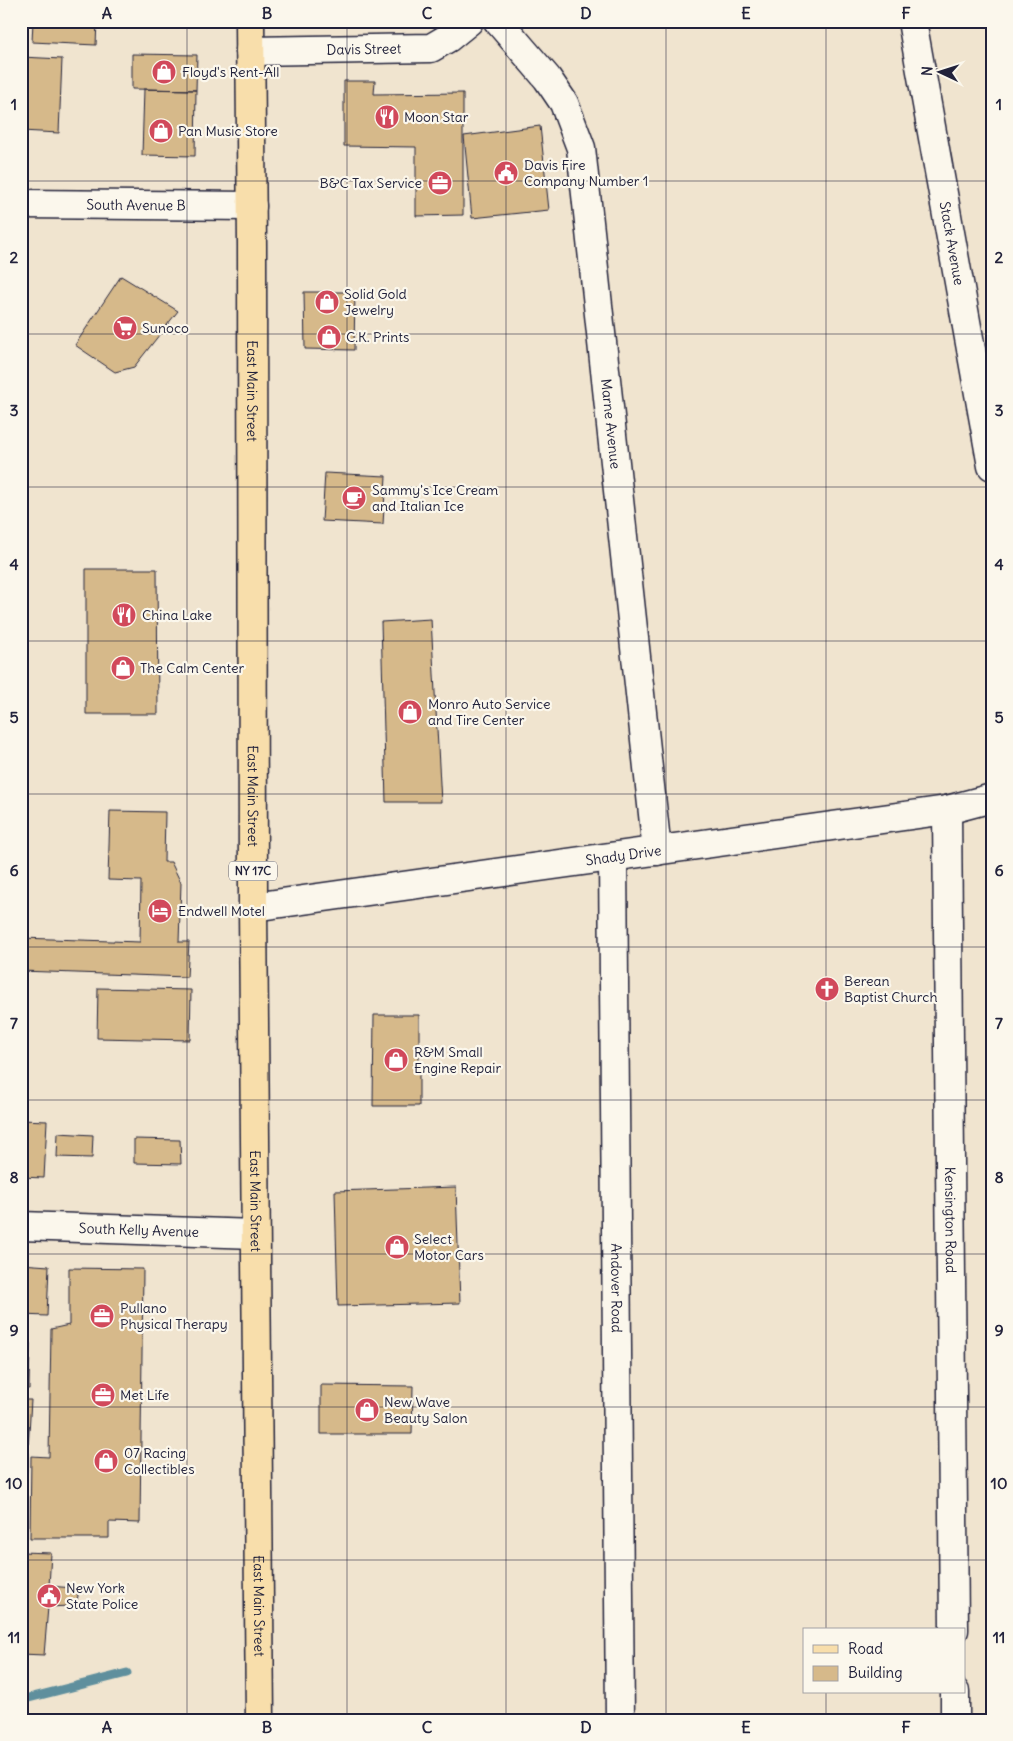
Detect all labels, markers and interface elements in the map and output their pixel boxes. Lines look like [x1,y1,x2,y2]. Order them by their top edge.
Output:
text: A [102,3,112,23]
text: B [262,3,273,23]
text: C [422,3,433,23]
text: D [580,3,592,23]
text: E [741,3,751,23]
text: F [901,3,911,23]
street label: Davis Street [326,39,402,59]
north arrow [916,48,966,98]
shop icon: Floyd's Rent-All [151,59,177,85]
place label: Floyd's Rent-All [182,63,279,81]
text: N [918,66,936,77]
text: 1 [11,94,17,114]
text: 1 [996,94,1002,114]
restaurant icon: Moon Star [374,104,400,130]
place label: Moon Star [404,108,469,126]
shop icon: Pan Music Store [148,118,174,144]
place label: Pan Music Store [178,122,278,140]
place label: Davis Fire Company Number 1 [524,156,648,190]
public building icon: Davis Fire Company Number 1 [493,160,519,186]
office icon: B&C Tax Service [427,170,453,196]
place label: B&C Tax Service [320,174,422,192]
street label: South Avenue B [86,196,186,214]
street label: Stack Avenue [936,200,968,287]
text: 2 [10,247,19,267]
text: 2 [995,247,1004,267]
place label: Solid Gold Jewelry [344,285,407,319]
shop icon: Solid Gold Jewelry [314,289,340,315]
supermarket icon: Sunoco [112,315,138,341]
place label: Sunoco [142,319,189,337]
shop icon: C.K. Prints [316,324,342,350]
place label: C.K. Prints [346,328,409,346]
street label: East Main Street [243,340,261,442]
street label: Marne Avenue [597,378,625,470]
text: 3 [9,400,19,420]
text: 3 [994,400,1004,420]
place label: Sammy's Ice Cream and Italian Ice [372,481,498,515]
cafe icon: Sammy's Ice Cream and Italian Ice [341,485,367,511]
text: 4 [9,554,19,574]
text: 4 [994,554,1004,574]
restaurant icon: China Lake [111,602,137,628]
place label: China Lake [142,606,212,624]
shop icon: The Calm Center [110,655,136,681]
place label: The Calm Center [140,659,245,677]
place label: Monro Auto Service and Tire Center [428,695,550,729]
shop icon: Monro Auto Service and Tire Center [397,699,423,725]
text: 5 [9,707,19,727]
text: 5 [994,707,1004,727]
street label: East Main Street [244,745,262,847]
street label: Shady Drive [584,841,663,869]
text: 6 [9,860,19,880]
text: 6 [994,860,1004,880]
road number: NY 17C [229,861,277,880]
hotel icon: Endwell Motel [147,898,173,924]
place label: Endwell Motel [178,902,265,920]
place label: Berean Baptist Church [844,972,938,1006]
church icon: Berean Baptist Church [814,976,840,1002]
text: 7 [10,1013,18,1033]
text: 7 [995,1013,1003,1033]
place label: R&M Small Engine Repair [414,1043,501,1077]
shop icon: R&M Small Engine Repair [383,1047,409,1073]
street label: East Main Street [246,1150,265,1252]
text: 8 [9,1167,19,1187]
street label: Kensington Road [941,1167,960,1273]
text: 8 [994,1167,1004,1187]
street label: South Kelly Avenue [78,1219,199,1241]
place label: Select Motor Cars [414,1230,484,1264]
shop icon: Select Motor Cars [384,1234,410,1260]
street label: Andover Road [607,1243,626,1333]
place label: Pullano Physical Therapy [120,1299,228,1333]
office icon: Pullano Physical Therapy [89,1303,115,1329]
text: 9 [9,1320,19,1340]
text: 9 [994,1320,1004,1340]
office icon: Met Life [90,1382,116,1408]
place label: Met Life [120,1386,169,1404]
place label: New Wave Beauty Salon [384,1393,468,1427]
shop icon: New Wave Beauty Salon [354,1397,380,1423]
place label: 07 Racing Collectibles [124,1444,195,1478]
shop icon: 07 Racing Collectibles [93,1448,119,1474]
text: 10 [6,1473,22,1493]
text: 10 [991,1473,1007,1493]
street label: East Main Street [250,1555,268,1657]
place label: New York State Police [66,1579,138,1613]
public building icon: New York State Police [36,1583,62,1609]
text: 11 [8,1627,20,1647]
text: 11 [993,1627,1005,1647]
legend [803,1628,966,1694]
text: Road [848,1639,883,1658]
text: Building [848,1663,903,1682]
text: A [102,1717,112,1737]
text: B [262,1717,273,1737]
text: C [422,1717,433,1737]
text: D [580,1717,592,1737]
text: E [741,1717,751,1737]
text: F [901,1717,911,1737]

